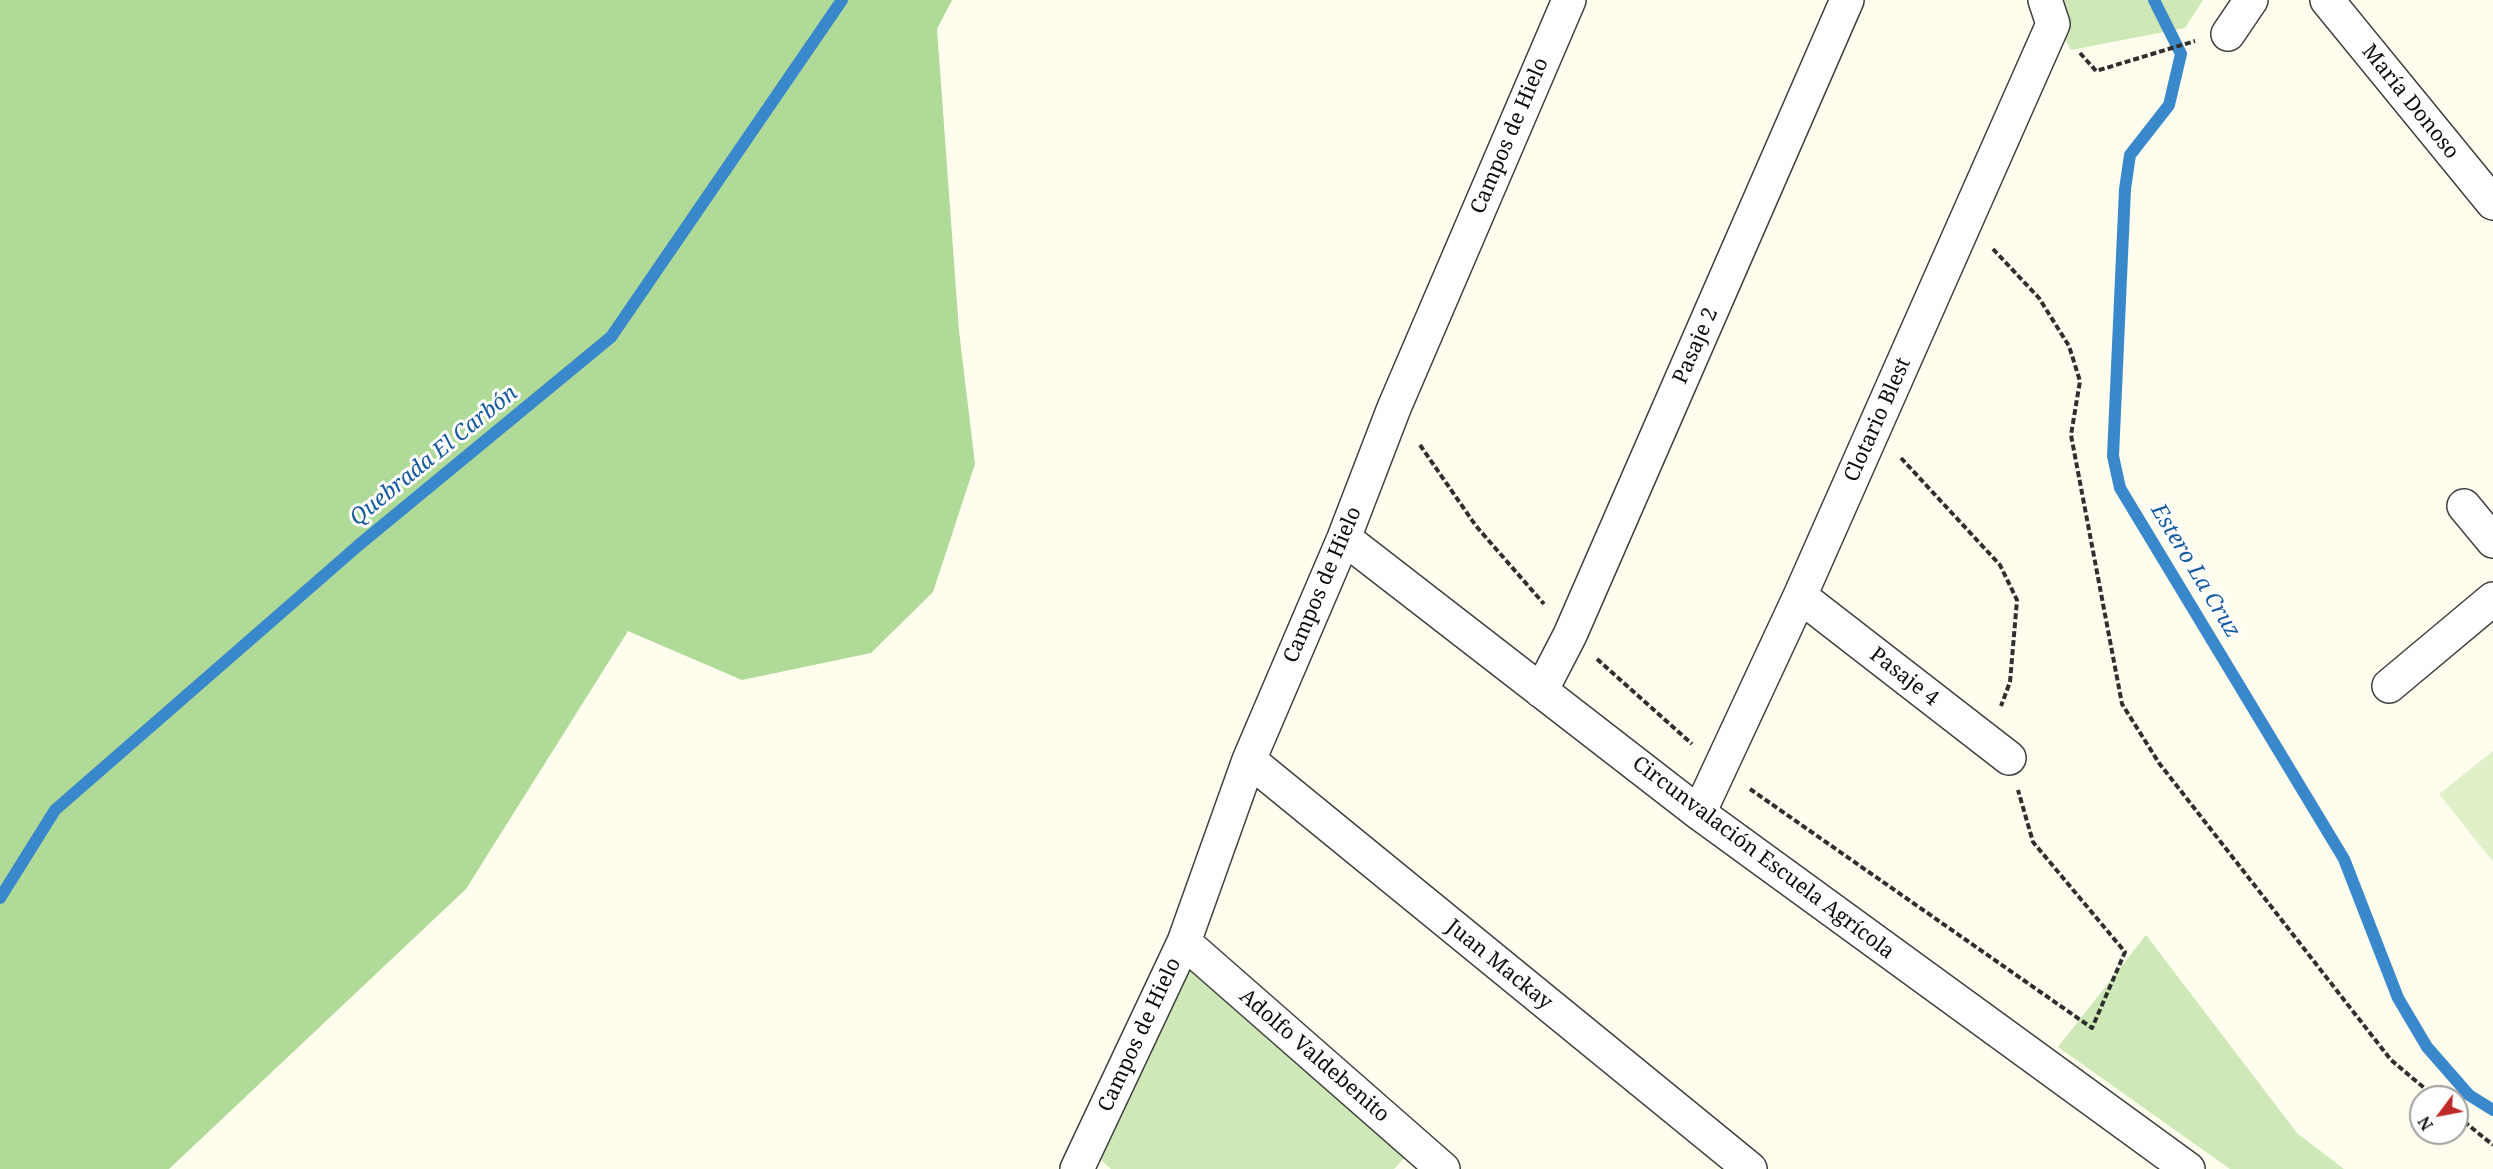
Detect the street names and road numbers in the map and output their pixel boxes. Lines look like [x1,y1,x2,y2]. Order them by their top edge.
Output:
street label: María Donoso [2356,40,2464,164]
street label: Campos de Hielo [1466,54,1554,218]
street label: Pasaje 2 [1668,304,1724,388]
street label: Clotario Blest [1839,354,1917,486]
street label: Campos de Hielo [1279,503,1367,667]
street label: Pasaje 4 [1865,642,1943,712]
street label: Circunvalación Escuela Agrícola [1627,751,1899,965]
street label: Juan Mackay [1441,915,1557,1015]
street label: Campos de Hielo [1093,954,1187,1116]
street label: Adolfo Valdebenito [1234,984,1394,1128]

